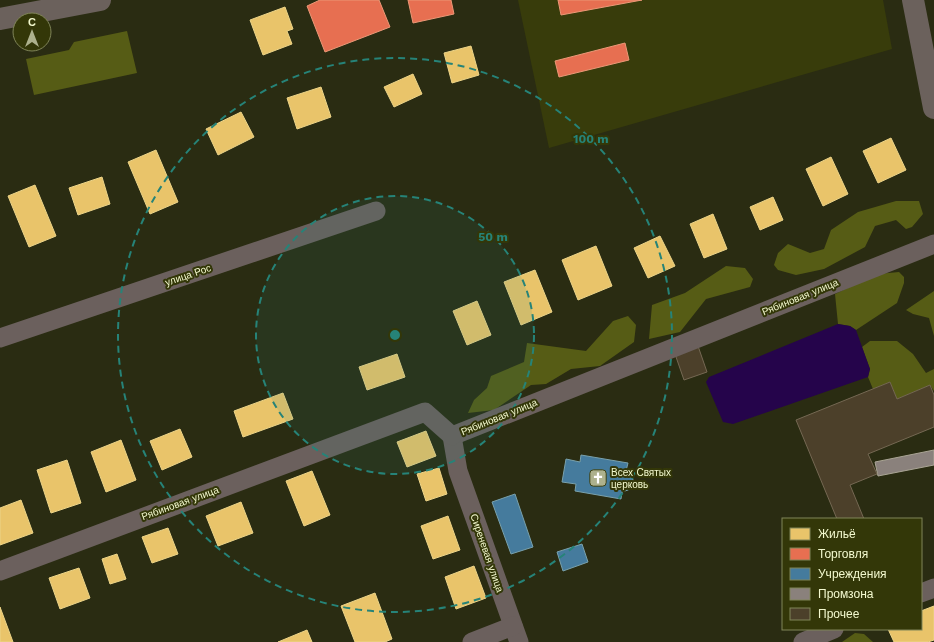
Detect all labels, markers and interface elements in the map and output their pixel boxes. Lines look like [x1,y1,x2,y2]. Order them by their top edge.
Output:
north arrow [12,12,52,52]
text: С [28,16,36,29]
text: 100 m [573,132,609,146]
text: 50 m [478,230,508,244]
street label: улица Рос [164,262,212,288]
street label: Рябиновая улица [760,277,840,317]
centre of rings [388,328,402,342]
street label: Рябиновая улица [459,397,539,437]
place label: Всех Святых церковь [611,467,671,490]
church icon: Всех Святых церковь [588,468,608,488]
street label: Рябиновая улица [140,484,220,522]
street label: Сиреневая улица [468,512,506,594]
legend [782,518,922,630]
text: Жильё [818,527,856,541]
text: Торговля [818,547,868,561]
text: Учреждения [818,567,887,581]
text: Промзона [818,587,874,601]
text: Прочее [818,607,860,621]

